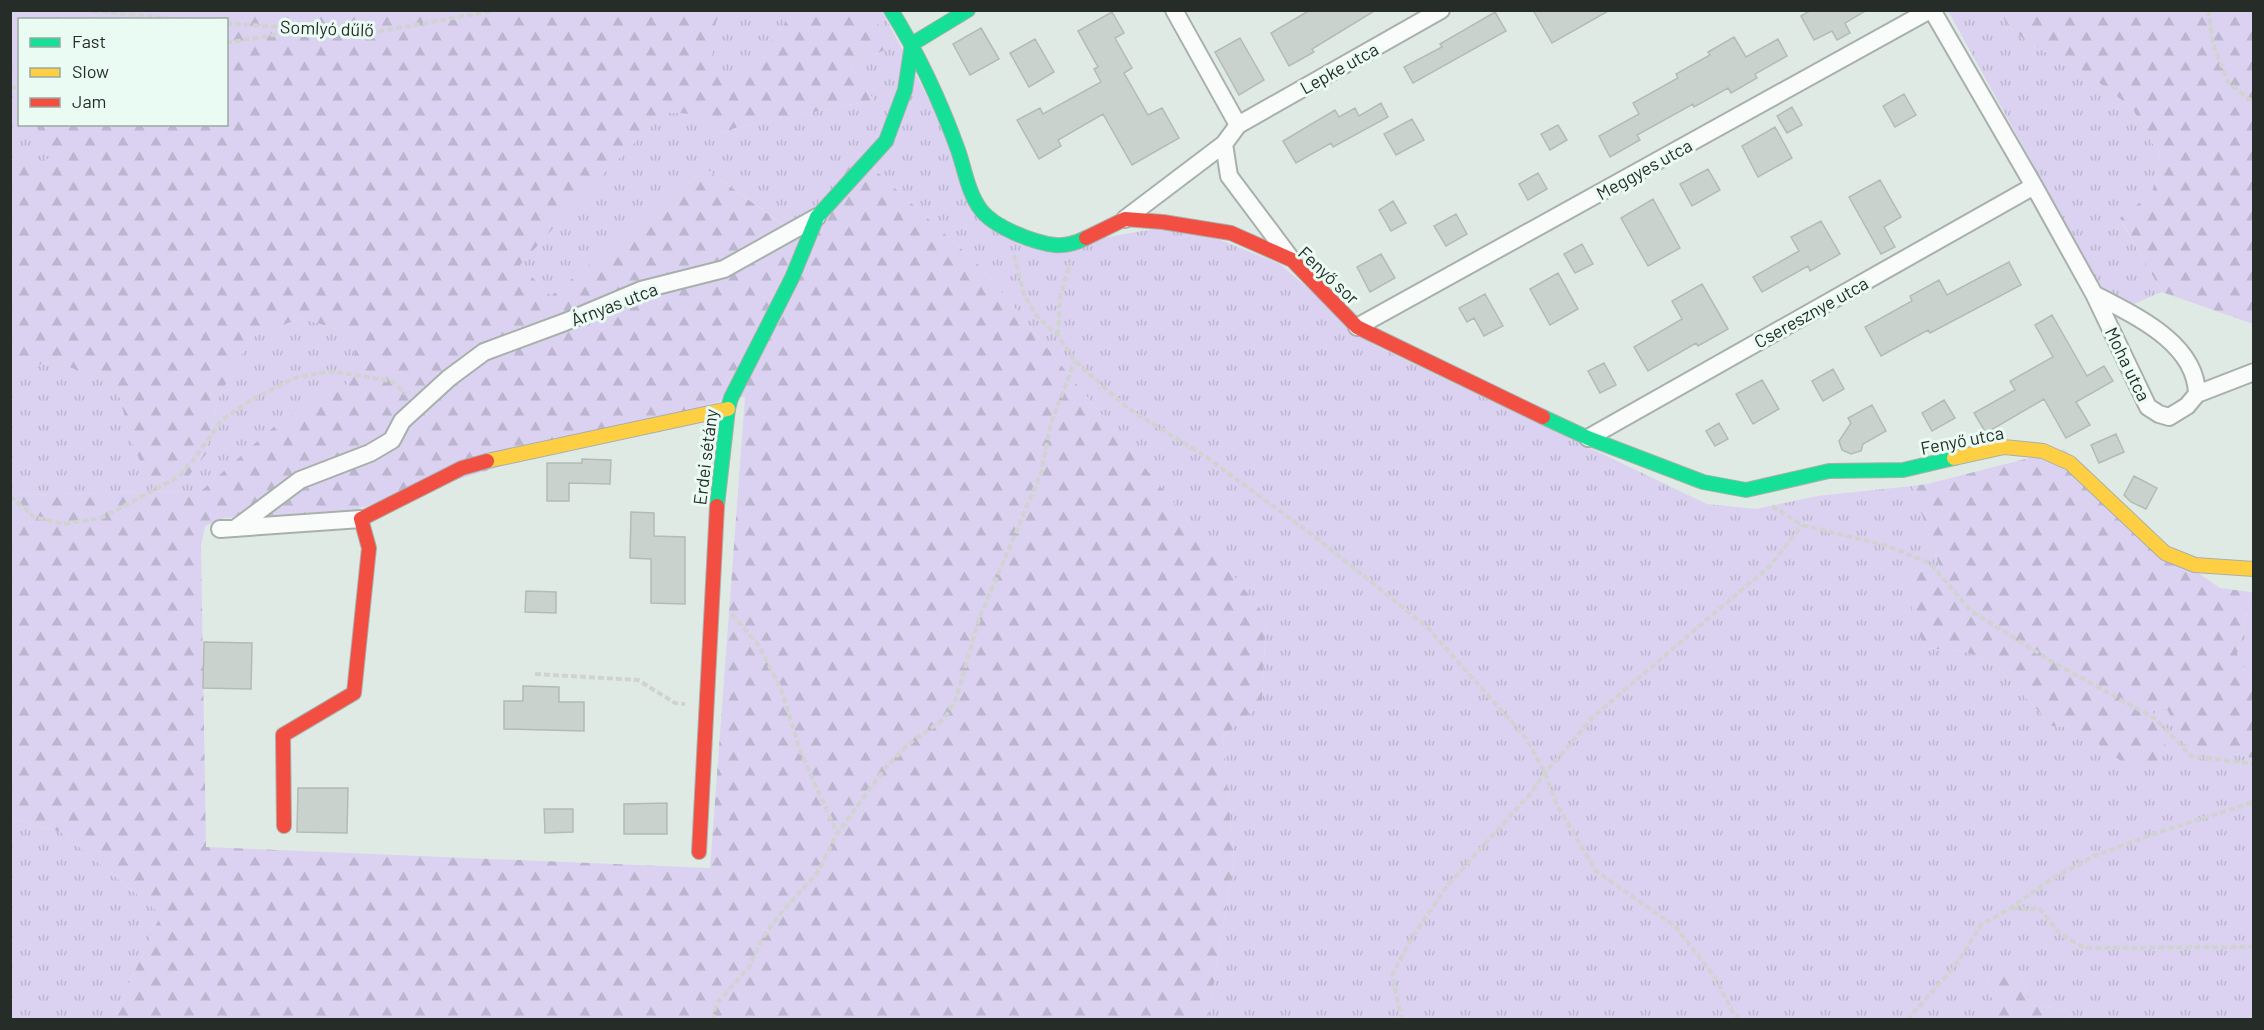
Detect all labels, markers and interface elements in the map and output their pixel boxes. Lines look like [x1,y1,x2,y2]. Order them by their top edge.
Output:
street label: Somlyó dűlő [280,15,374,41]
legend [18,18,228,126]
text: Fast [72,30,106,52]
street label: Lepke utca [1296,38,1382,98]
text: Slow [72,60,109,82]
text: Jam [72,90,106,112]
street label: Meggyes utca [1592,134,1696,204]
street label: Fenyő sor [1294,241,1364,309]
street label: Cseresznye utca [1750,272,1872,352]
street label: Árnyas utca [568,277,660,331]
street label: Moha utca [2101,323,2155,405]
street label: Erdei sétány [688,408,722,506]
street label: Fenyő utca [1918,421,2006,459]

